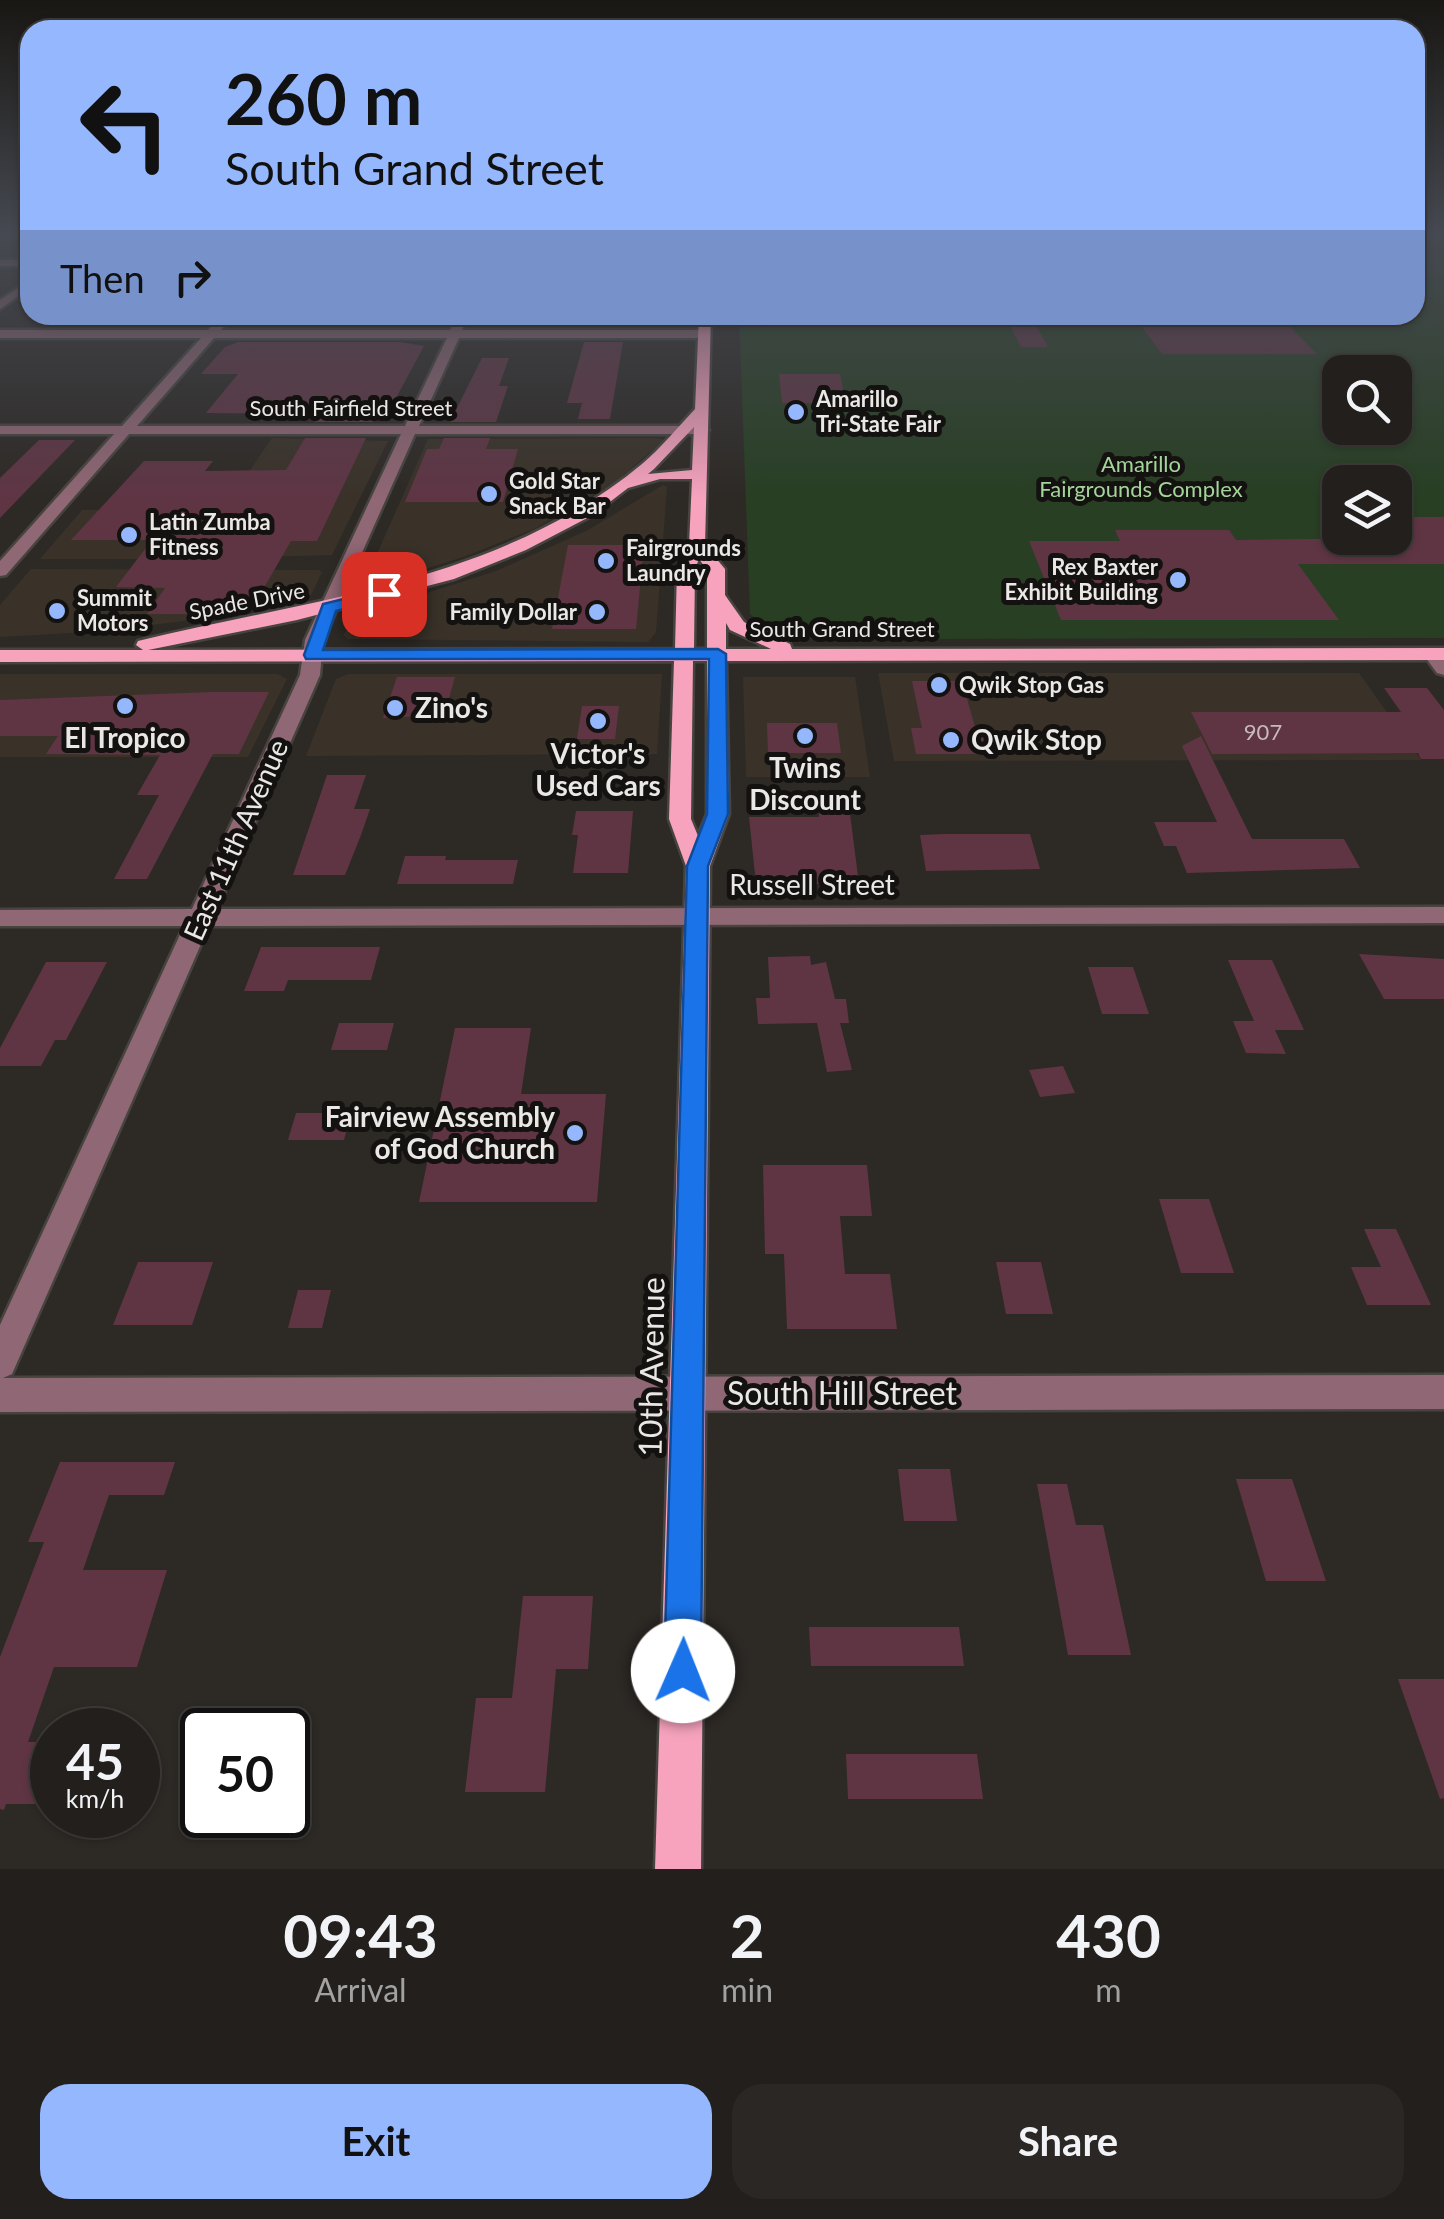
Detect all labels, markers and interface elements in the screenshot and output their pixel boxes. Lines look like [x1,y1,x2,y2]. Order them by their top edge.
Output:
text: 260 m [225,56,422,140]
icon: left [60,60,190,190]
text: South Grand Street [225,141,604,195]
icon: right [165,250,220,305]
text: Then [60,255,145,301]
map controls [1322,355,1412,555]
button: search [1322,355,1412,445]
place label: Amarillo Tri-State Fair [815,385,942,437]
street label: South Fairfield Street [250,394,452,421]
marker: Amarillo Tri-State Fair [785,401,807,423]
park label: Amarillo Fairgrounds Complex [1039,450,1243,502]
button: layers [1322,465,1412,555]
place label: Gold Star Snack Bar [509,467,607,519]
marker: Gold Star Snack Bar [478,483,500,505]
place label: Latin Zumba Fitness [149,508,271,560]
marker: Latin Zumba Fitness [118,524,140,546]
place label: Fairgrounds Laundry [626,534,741,586]
marker: Fairgrounds Laundry [595,550,617,572]
pin [342,552,427,637]
place label: Rex Baxter Exhibit Building [1004,553,1159,605]
icon: arrive [357,567,412,622]
marker: Rex Baxter Exhibit Building [1167,569,1189,591]
street label: Spade Drive [187,576,307,625]
place label: Summit Motors [77,584,153,636]
place label: Family Dollar [449,598,578,625]
marker: Summit Motors [46,600,68,622]
marker: Family Dollar [586,601,608,623]
street label: South Grand Street [749,615,935,642]
place label: Qwik Stop Gas [959,671,1104,698]
marker: Qwik Stop Gas [928,674,950,696]
place label: Zino's [415,690,488,724]
marker: El Tropico [114,695,136,717]
marker: Zino's [384,697,406,719]
marker: Victor's Used Cars [587,710,609,732]
house number: 907 [1244,718,1282,745]
place label: El Tropico [64,720,186,754]
place label: Qwik Stop [971,722,1102,756]
marker: Twins Discount [794,725,816,747]
marker: Qwik Stop [940,729,962,751]
street label: East 11th Avenue [176,734,295,945]
place label: Victor's Used Cars [535,736,661,802]
place label: Twins Discount [749,750,861,816]
street label: Russell Street [729,867,895,901]
place label: Fairview Assembly of God Church [325,1099,555,1165]
marker: Fairview Assembly of God Church [564,1122,586,1144]
street label: 10th Avenue [629,1277,672,1457]
street label: South Hill Street [727,1373,958,1412]
position arrow [631,1619,735,1723]
speed limit sign: 50 [180,1708,310,1838]
text: 45 [66,1731,124,1791]
text: km/h [66,1783,124,1813]
text: 09:43 [283,1899,438,1971]
text: 2 [730,1899,765,1971]
text: 430 [1056,1899,1161,1971]
text: Arrival [314,1970,407,2009]
text: min [721,1970,773,2009]
text: m [1095,1970,1122,2009]
button: Exit [40,2084,712,2199]
button: Share [732,2084,1404,2199]

